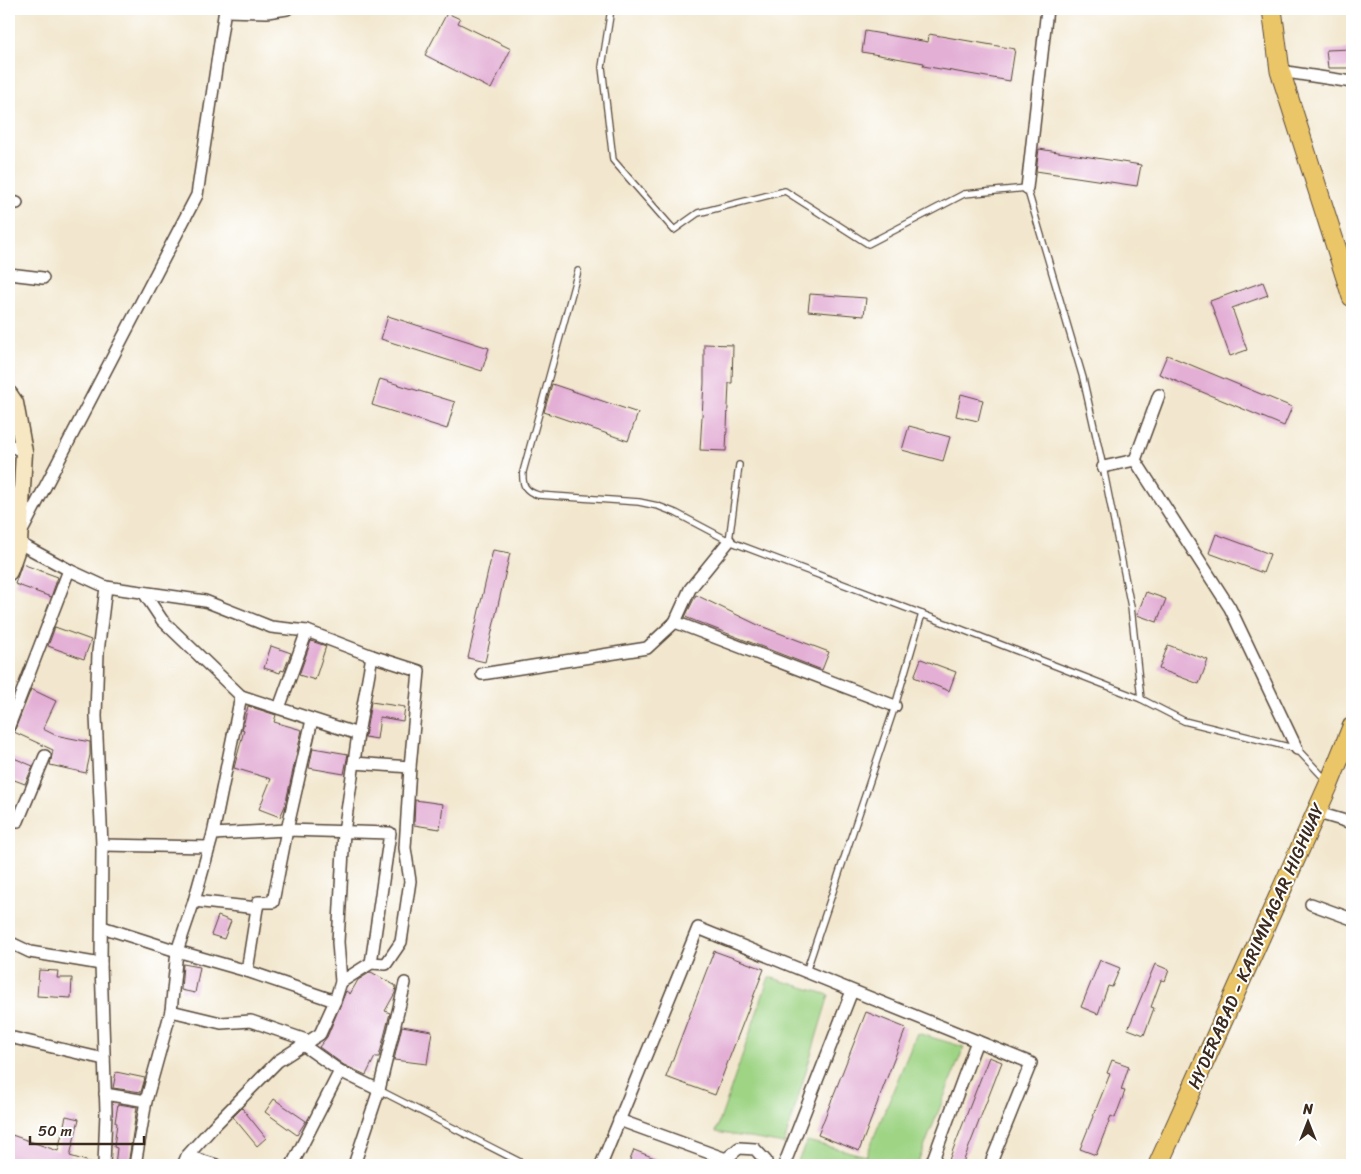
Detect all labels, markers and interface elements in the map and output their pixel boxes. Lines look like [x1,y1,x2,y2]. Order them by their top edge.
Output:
street label: HYDERABAD - KARIMNAGAR HIGHWAY [1178,797,1334,1094]
north arrow [1284,1096,1334,1146]
text: N [1302,1097,1313,1122]
scale bar [30,1114,144,1146]
text: 50 m [38,1118,73,1144]

